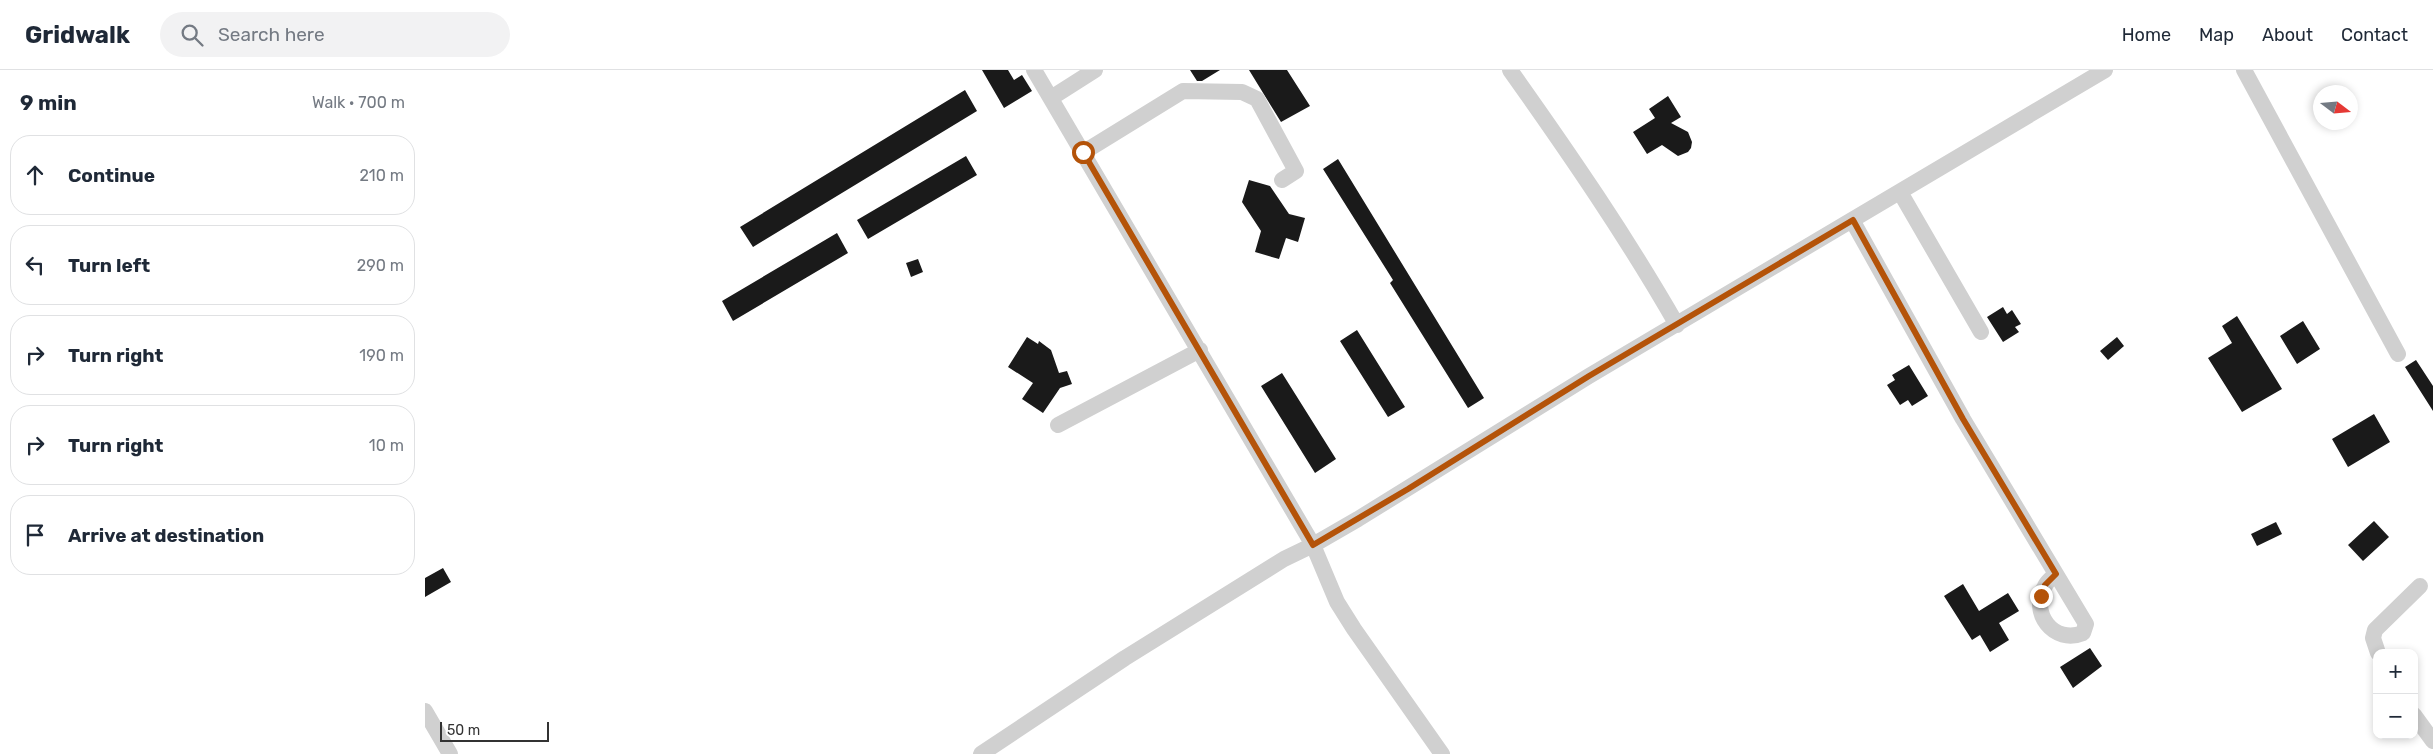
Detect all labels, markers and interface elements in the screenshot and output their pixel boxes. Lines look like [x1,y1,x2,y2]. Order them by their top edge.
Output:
search box [160,12,510,57]
text: Gridwalk [25,21,130,49]
icon: search [178,21,206,49]
text: Search here [218,23,325,46]
text: Home [2122,24,2171,46]
text: Map [2199,24,2234,46]
text: About [2262,24,2313,46]
text: Contact [2341,24,2408,46]
north arrow [2313,85,2358,130]
text: 9 min [20,90,77,115]
text: Walk · 700 m [312,93,405,112]
route start [1072,141,1095,164]
icon: ahead [21,161,49,189]
text: Continue [68,164,155,187]
text: 210 m [359,166,404,185]
icon: left [21,251,49,279]
text: Turn left [68,254,150,277]
text: 290 m [357,256,404,275]
icon: right [21,341,49,369]
text: Turn right [68,344,163,367]
text: 190 m [359,346,404,365]
icon: right [21,431,49,459]
text: Turn right [68,434,163,457]
text: 10 m [369,436,404,455]
icon: arrive [21,521,49,549]
text: Arrive at destination [68,524,264,547]
route end [2030,585,2053,608]
map controls [2373,649,2418,739]
button: + [2373,649,2418,694]
button: − [2373,694,2418,739]
scale bar [440,719,549,742]
text: 50 m [447,722,480,739]

